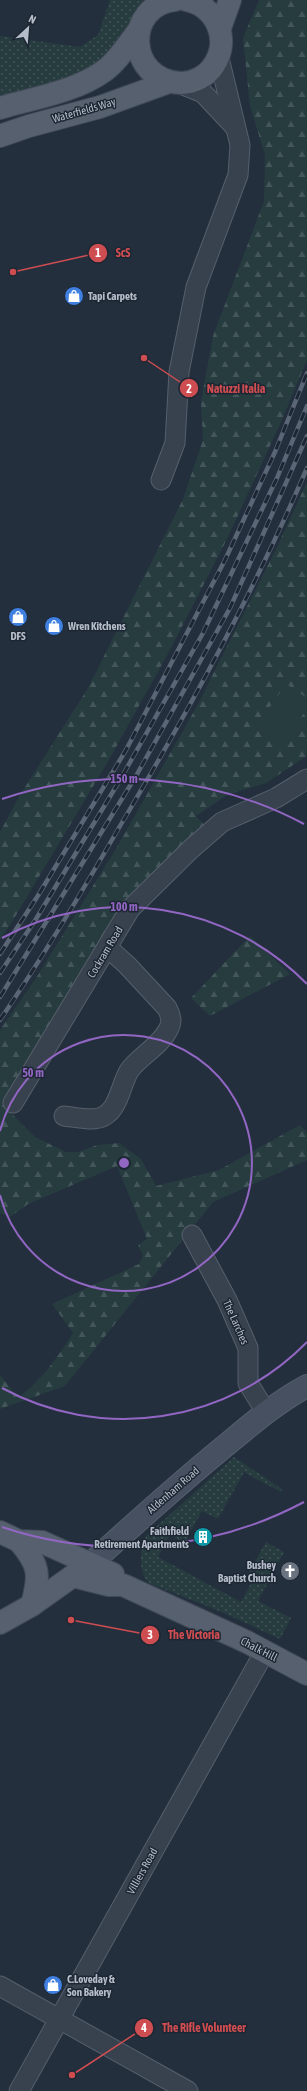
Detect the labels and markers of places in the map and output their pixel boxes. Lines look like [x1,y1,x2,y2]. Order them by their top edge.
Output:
callout: ScS [88,241,138,265]
shop icon: Tapi Carpets [63,285,85,307]
place label: Tapi Carpets [88,290,137,302]
callout: Natuzzi Italia [179,376,274,400]
shop icon: DFS [7,606,29,628]
shop icon: Wren Kitchens [43,615,65,637]
place label: Wren Kitchens [67,620,126,632]
place label: DFS [10,630,26,642]
centre of rings [117,1156,131,1170]
place label: Faithfield Retirement Apartments [94,1525,189,1550]
building icon: Faithfield Retirement Apartments [192,1526,214,1548]
place label: Bushey Baptist Church [218,1559,276,1584]
church icon: Bushey Baptist Church [279,1560,301,1582]
callout: The Victoria [140,1623,228,1647]
place label: C.Loveday & Son Bakery [67,1973,115,1998]
shop icon: C.Loveday & Son Bakery [42,1974,64,1996]
callout: The Rifle Volunteer [134,2016,254,2040]

